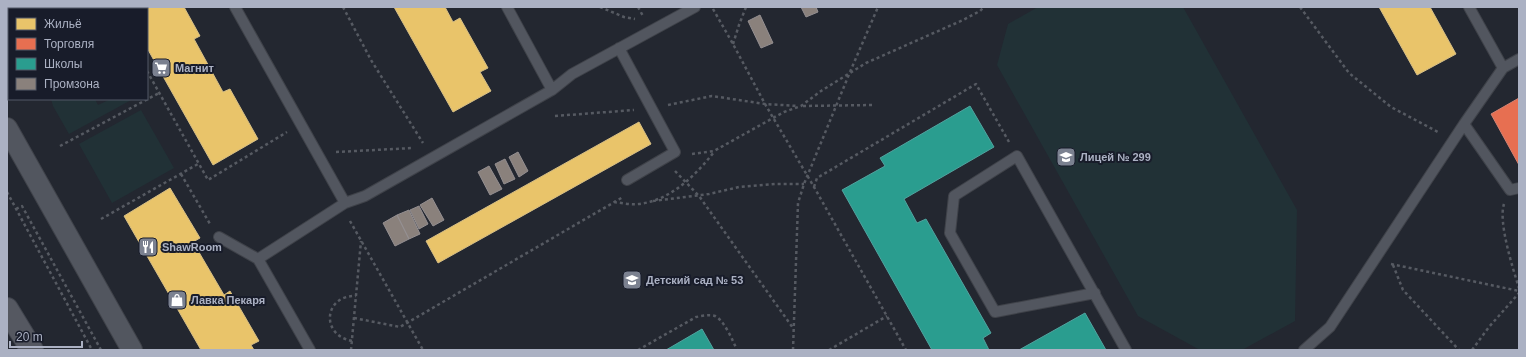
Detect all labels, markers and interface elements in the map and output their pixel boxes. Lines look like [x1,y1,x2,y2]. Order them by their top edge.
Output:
legend [8,8,148,100]
text: Жильё [44,17,82,31]
text: Торговля [44,37,94,51]
text: Школы [44,57,82,71]
supermarket icon: Магнит [150,57,172,79]
place label: Магнит [175,62,214,74]
text: Промзона [44,77,100,91]
school or university icon: Лицей № 299 [1055,146,1077,168]
place label: Лицей № 299 [1080,151,1151,163]
restaurant icon: ShawRoom [137,236,159,258]
place label: ShawRoom [162,241,222,253]
school or university icon: Детский сад № 53 [621,269,643,291]
place label: Детский сад № 53 [646,274,743,286]
shop icon: Лавка Пекаря [166,289,188,311]
place label: Лавка Пекаря [191,294,265,306]
scale bar [10,323,82,349]
text: 20 m [16,330,43,344]

